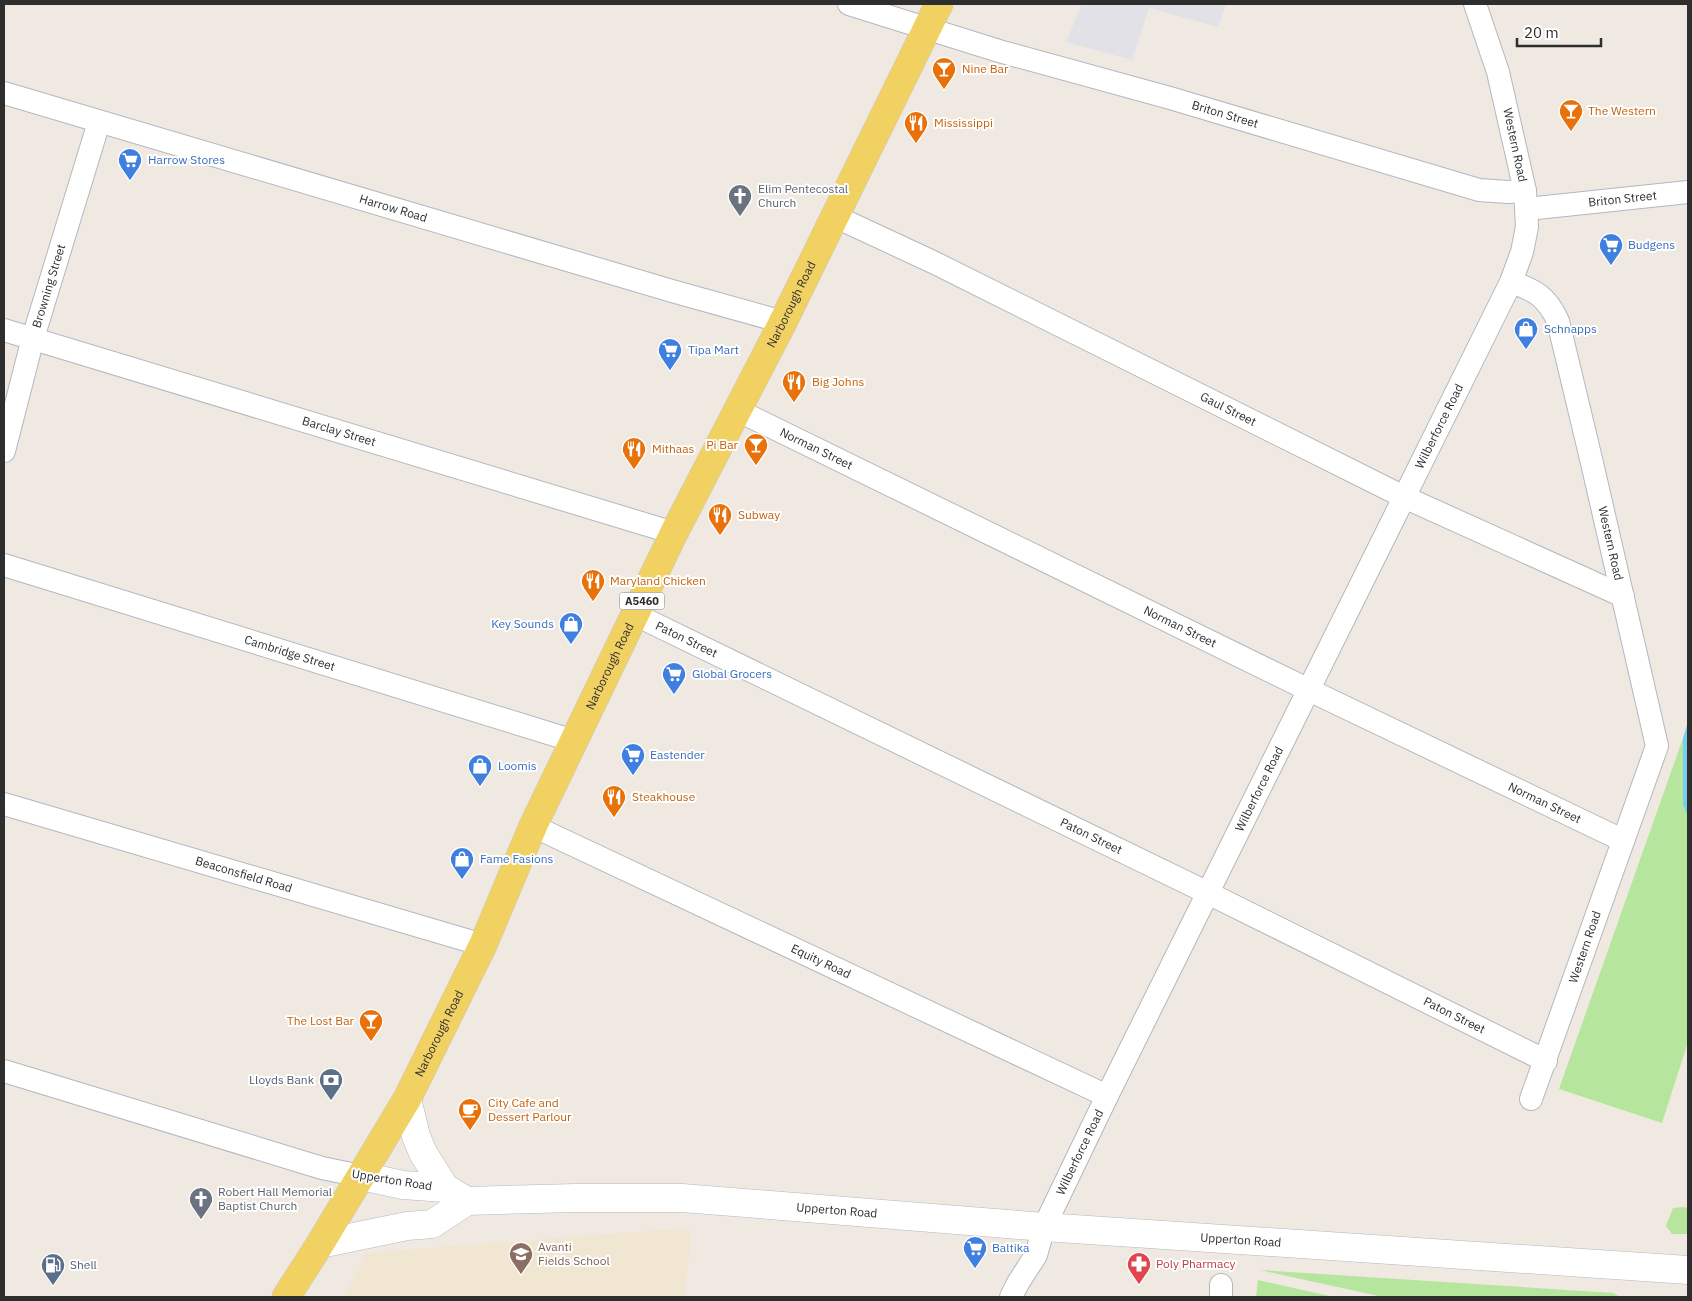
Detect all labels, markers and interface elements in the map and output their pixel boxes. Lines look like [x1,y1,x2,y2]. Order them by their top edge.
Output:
scale bar [1517,15,1601,47]
text: 20 m [1524,23,1559,42]
bar icon: Nine Bar [931,56,957,90]
place label: Nine Bar [962,61,1009,76]
street label: Briton Street [1190,97,1260,131]
bar icon: The Western [1558,98,1584,132]
place label: The Western [1588,103,1656,118]
street label: Western Road [1500,107,1531,183]
restaurant icon: Mississippi [903,110,929,144]
place label: Mississippi [934,115,993,130]
supermarket icon: Harrow Stores [117,147,143,181]
place label: Harrow Stores [148,152,225,167]
place label: Elim Pentecostal Church [758,181,848,210]
church icon: Elim Pentecostal Church [727,183,753,217]
street label: Briton Street [1587,187,1657,209]
street label: Harrow Road [358,191,429,225]
supermarket icon: Budgens [1598,232,1624,266]
place label: Budgens [1628,237,1675,252]
street label: Browning Street [29,242,68,330]
street label: Narborough Road [763,259,819,350]
shop icon: Schnapps [1513,316,1539,350]
place label: Schnapps [1544,321,1597,336]
supermarket icon: Tipa Mart [657,337,683,371]
place label: Tipa Mart [688,342,739,357]
restaurant icon: Big Johns [781,369,807,403]
place label: Big Johns [812,374,864,389]
street label: Wilberforce Road [1412,381,1466,471]
street label: Gaul Street [1198,389,1259,429]
street label: Barclay Street [301,413,378,449]
street label: Norman Street [778,424,855,472]
bar icon: Pi Bar [743,432,769,466]
restaurant icon: Mithaas [621,436,647,470]
place label: Pi Bar [706,437,739,452]
place label: Mithaas [652,441,695,456]
restaurant icon: Subway [707,502,733,536]
street label: Western Road [1595,505,1627,582]
place label: Subway [738,507,780,522]
restaurant icon: Maryland Chicken [580,568,606,602]
place label: Maryland Chicken [610,573,706,588]
road number: A5460 [620,592,664,610]
street label: Norman Street [1141,602,1219,651]
shop icon: Key Sounds [558,611,584,645]
place label: Key Sounds [491,616,554,631]
street label: Paton Street [653,618,720,660]
street label: Narborough Road [582,620,637,712]
street label: Cambridge Street [243,632,337,674]
supermarket icon: Global Grocers [661,661,687,695]
place label: Global Grocers [692,666,772,681]
supermarket icon: Eastender [620,742,646,776]
street label: Wilberforce Road [1231,744,1286,834]
place label: Eastender [650,747,705,762]
shop icon: Loomis [467,753,493,787]
place label: Loomis [498,758,537,773]
street label: Norman Street [1506,779,1584,826]
restaurant icon: Steakhouse [601,784,627,818]
place label: Steakhouse [632,789,696,804]
street label: Paton Street [1058,814,1125,857]
shop icon: Fame Fasions [449,846,475,880]
place label: Fame Fasions [480,851,554,866]
street label: Beaconsfield Road [194,853,294,895]
street label: Western Road [1565,909,1604,985]
street label: Equity Road [789,940,853,981]
street label: Narborough Road [411,988,466,1079]
street label: Paton Street [1421,993,1488,1037]
bar icon: The Lost Bar [358,1008,384,1042]
place label: The Lost Bar [287,1013,355,1028]
bank icon: Lloyds Bank [318,1067,344,1101]
place label: Lloyds Bank [249,1072,315,1087]
place label: City Cafe and Dessert Parlour [488,1095,572,1124]
cafe icon: City Cafe and Dessert Parlour [457,1097,483,1131]
street label: Wilberforce Road [1053,1107,1106,1197]
street label: Upperton Road [351,1166,433,1193]
place label: Robert Hall Memorial Baptist Church [218,1184,332,1213]
church icon: Robert Hall Memorial Baptist Church [188,1186,214,1220]
street label: Upperton Road [796,1199,878,1221]
street label: Upperton Road [1200,1229,1282,1250]
supermarket icon: Baltika [962,1235,988,1269]
place label: Avanti Fields School [538,1239,610,1268]
place label: Baltika [992,1240,1030,1255]
school or university icon: Avanti Fields School [508,1241,534,1275]
pharmacy icon: Poly Pharmacy [1126,1251,1152,1285]
fuel station icon: Shell [40,1252,66,1286]
place label: Poly Pharmacy [1156,1256,1236,1271]
place label: Shell [70,1257,97,1272]

